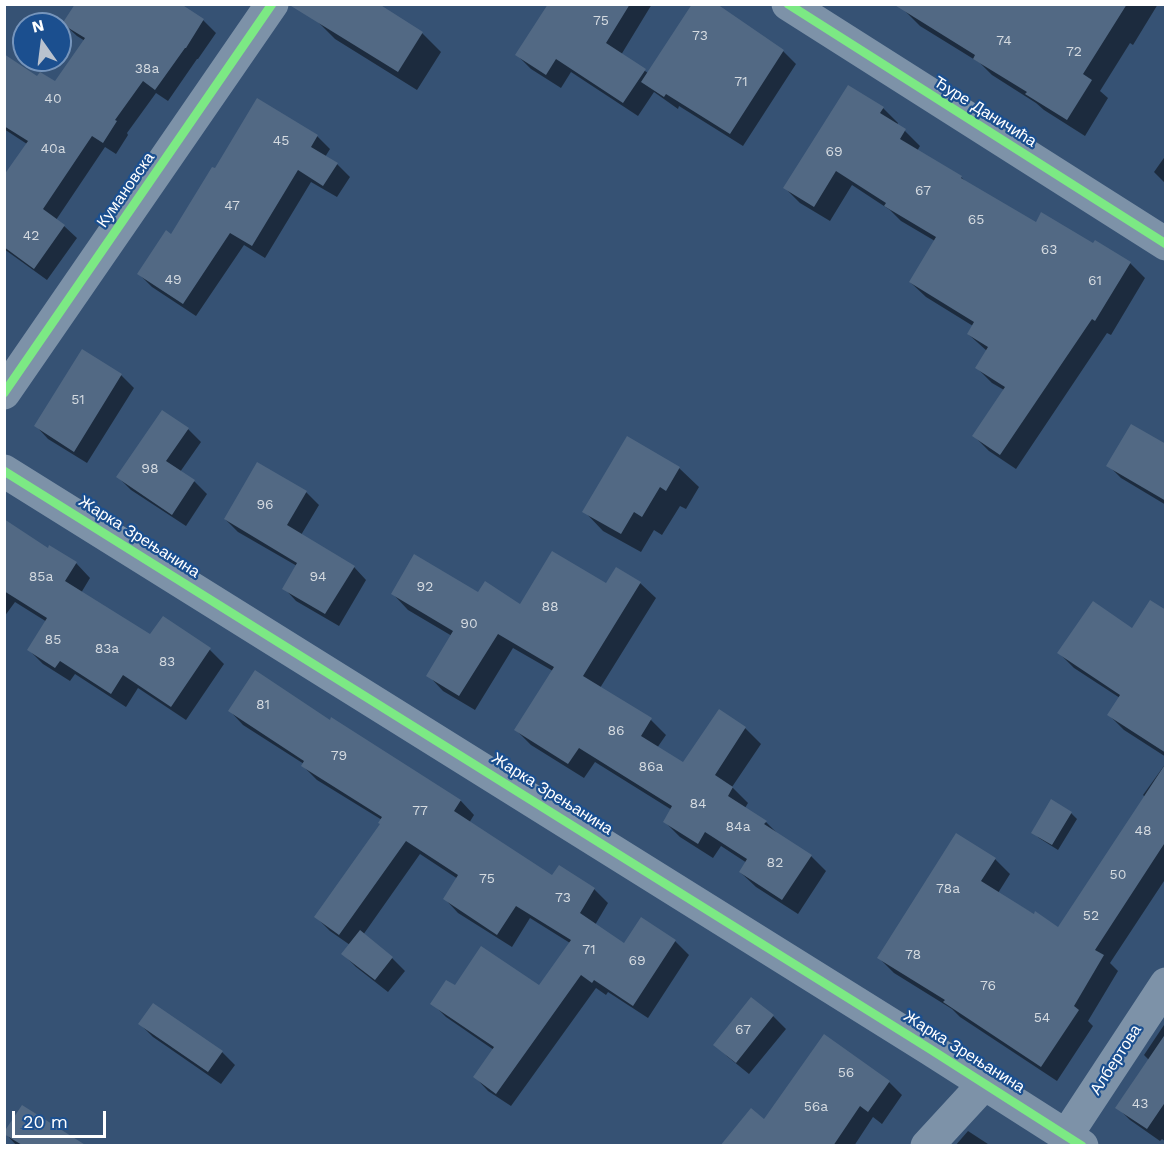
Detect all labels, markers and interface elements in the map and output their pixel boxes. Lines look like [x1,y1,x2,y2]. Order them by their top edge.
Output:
north arrow [12,12,72,72]
house number: 75 [593,13,609,29]
text: N [30,15,46,37]
house number: 73 [692,28,708,44]
house number: 74 [996,33,1012,49]
house number: 72 [1066,44,1082,60]
house number: 38a [135,61,159,77]
street label: Ђуре Даничића [930,73,1040,151]
house number: 71 [734,74,748,90]
house number: 40 [44,91,62,107]
house number: 45 [273,133,289,149]
house number: 40a [40,141,66,157]
house number: 69 [825,144,843,160]
street label: Кумановска [93,149,159,231]
house number: 67 [915,183,931,199]
house number: 47 [224,198,240,214]
house number: 65 [968,212,984,228]
house number: 42 [23,228,39,244]
house number: 63 [1041,242,1057,258]
house number: 49 [164,272,182,288]
house number: 61 [1088,273,1102,289]
house number: 51 [71,392,85,408]
house number: 98 [141,461,159,477]
street label: Жарка Зрењанина [75,492,203,582]
house number: 96 [256,497,274,513]
house number: 85a [29,569,53,585]
house number: 94 [309,569,327,585]
house number: 92 [417,579,433,595]
house number: 88 [541,599,559,615]
house number: 90 [460,616,478,632]
house number: 85 [45,632,61,648]
house number: 83a [95,641,119,657]
house number: 83 [159,654,175,670]
house number: 81 [256,697,270,713]
house number: 86 [607,723,625,739]
house number: 79 [331,748,347,764]
street label: Жарка Зрењанина [488,749,616,839]
house number: 86a [638,759,664,775]
house number: 84 [689,796,707,812]
house number: 77 [412,803,428,819]
house number: 84a [725,819,751,835]
house number: 48 [1134,823,1152,839]
house number: 82 [767,855,783,871]
house number: 50 [1110,867,1126,883]
house number: 75 [479,871,495,887]
house number: 78a [936,881,960,897]
house number: 73 [555,890,571,906]
house number: 52 [1083,908,1099,924]
house number: 71 [582,942,596,958]
house number: 78 [905,947,921,963]
house number: 69 [628,953,646,969]
house number: 76 [980,978,996,994]
street label: Жарка Зрењанина [900,1007,1028,1097]
house number: 54 [1034,1010,1050,1026]
street label: Албертова [1086,1021,1146,1099]
house number: 67 [735,1022,751,1038]
house number: 56 [838,1065,854,1081]
house number: 43 [1132,1096,1148,1112]
scale bar [15,1099,110,1137]
house number: 56a [804,1099,828,1115]
text: 20 m [23,1111,68,1132]

